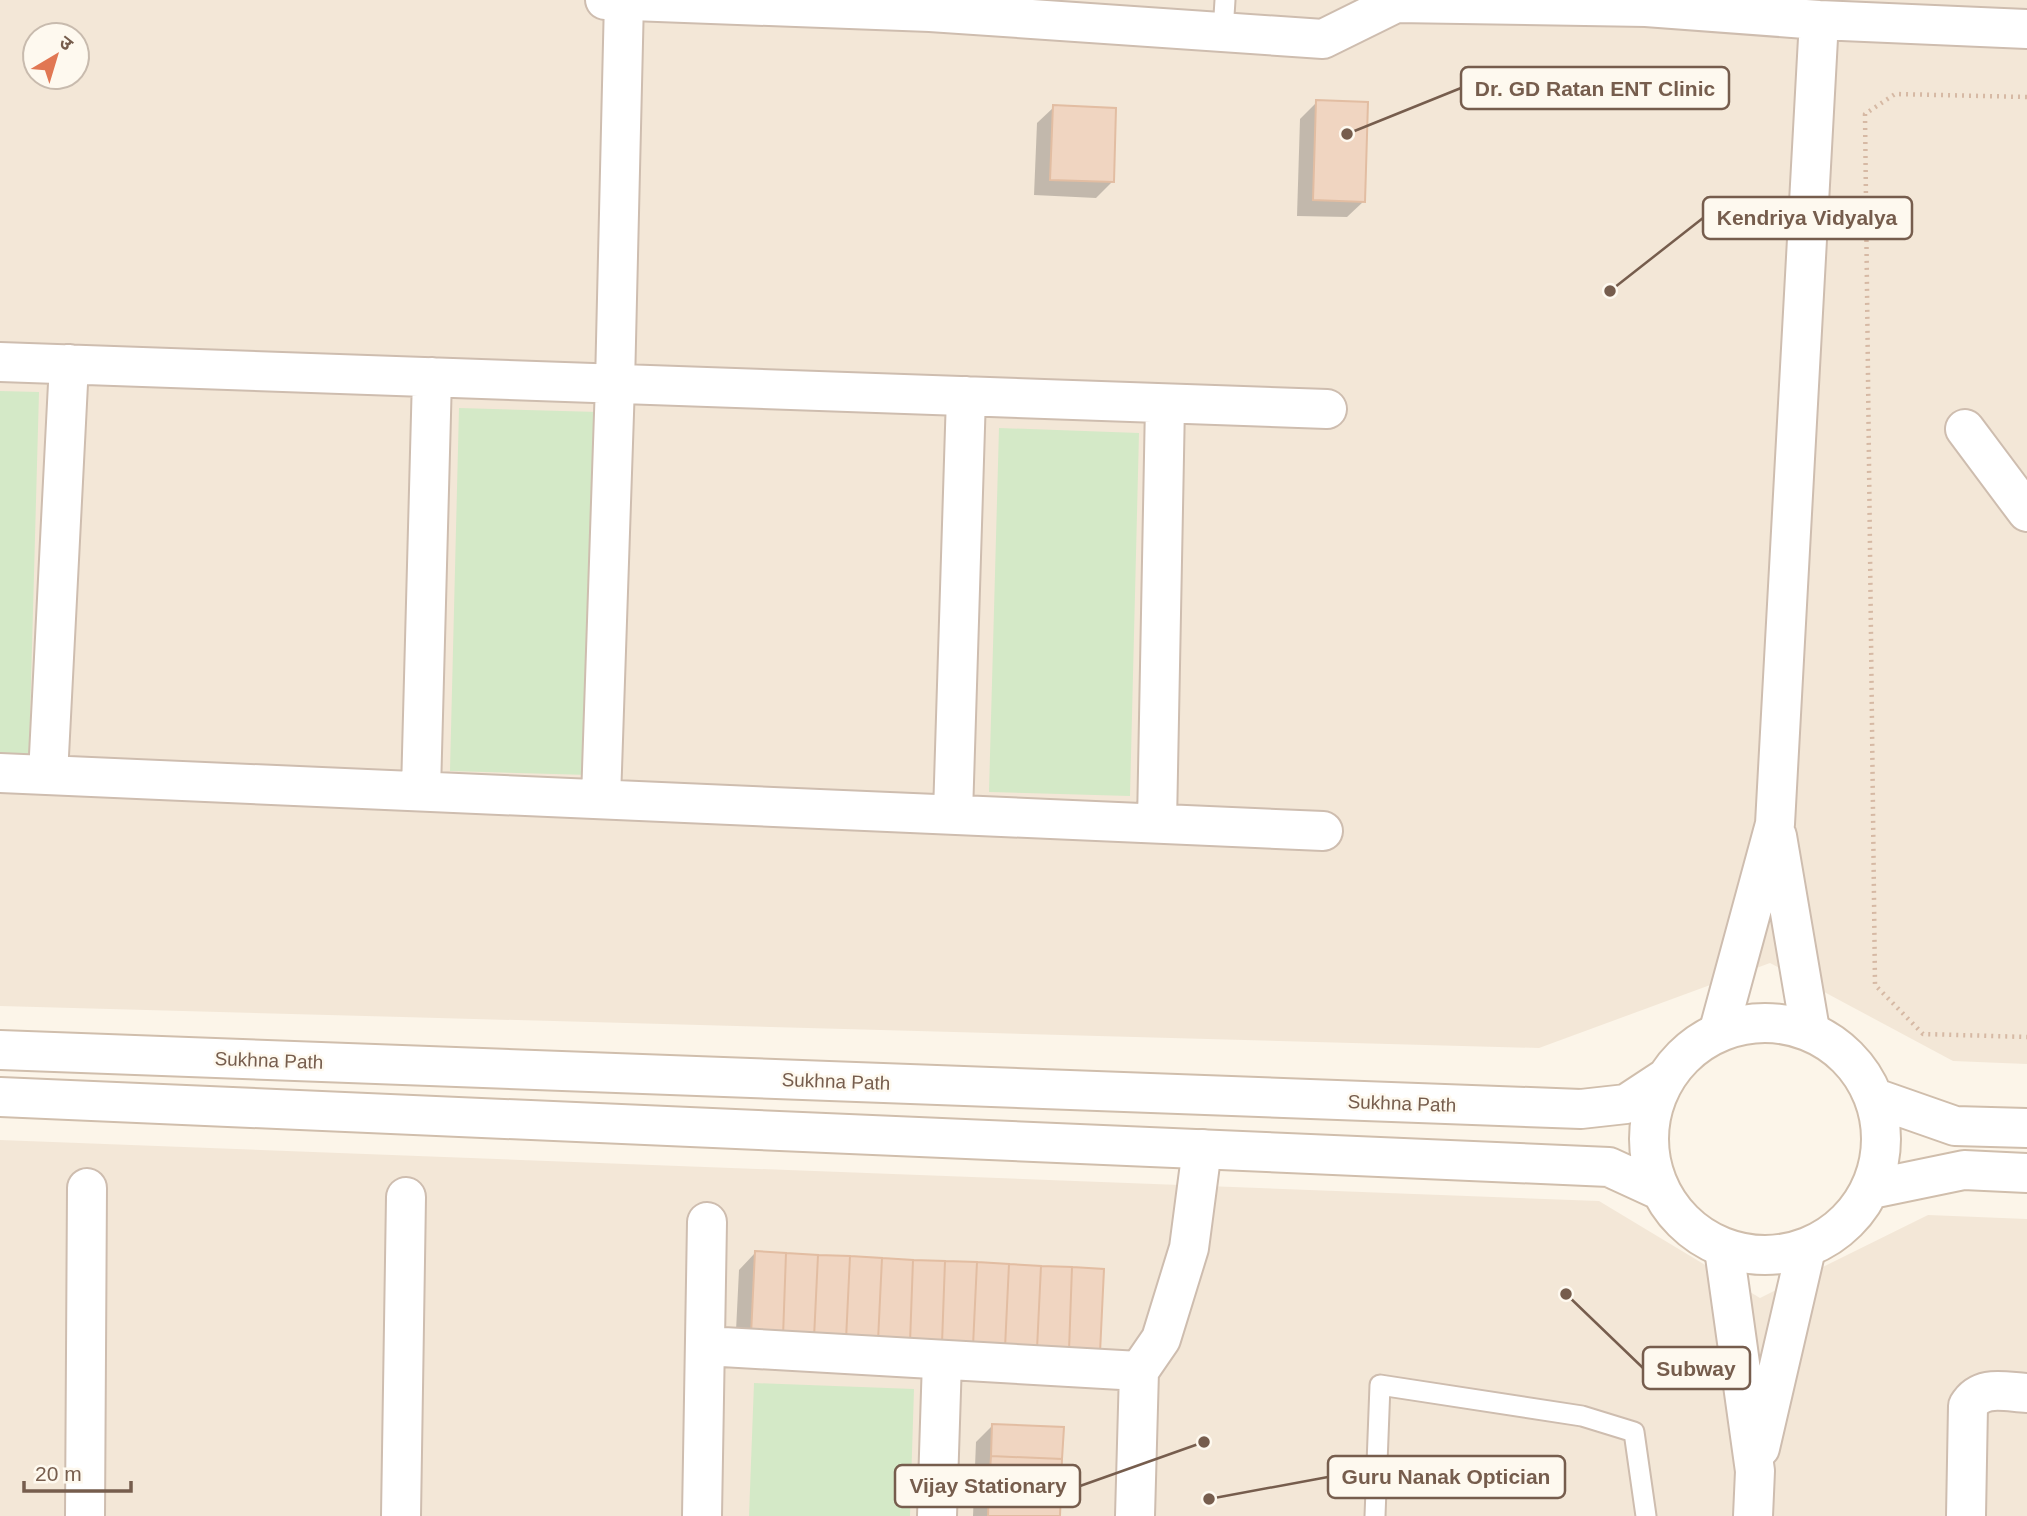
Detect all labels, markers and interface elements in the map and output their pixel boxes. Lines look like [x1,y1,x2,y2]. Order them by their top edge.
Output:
north arrow [21,21,91,91]
text: उ [55,31,78,55]
callout: Dr. GD Ratan ENT Clinic [1461,67,1729,109]
text: Dr. GD Ratan ENT Clinic [1475,77,1716,100]
callout: Kendriya Vidyalya [1703,197,1912,239]
text: Kendriya Vidyalya [1717,206,1898,229]
street label: Sukhna Path [214,1048,324,1073]
street label: Sukhna Path [781,1069,891,1094]
street label: Sukhna Path [1347,1091,1457,1116]
callout: Subway [1643,1347,1750,1389]
text: Subway [1656,1357,1736,1380]
scale bar [24,1450,131,1494]
callout: Guru Nanak Optician [1328,1456,1565,1498]
text: 20 m [35,1462,82,1485]
callout: Vijay Stationary [895,1465,1080,1507]
text: Guru Nanak Optician [1342,1465,1550,1488]
text: Vijay Stationary [909,1474,1067,1497]

